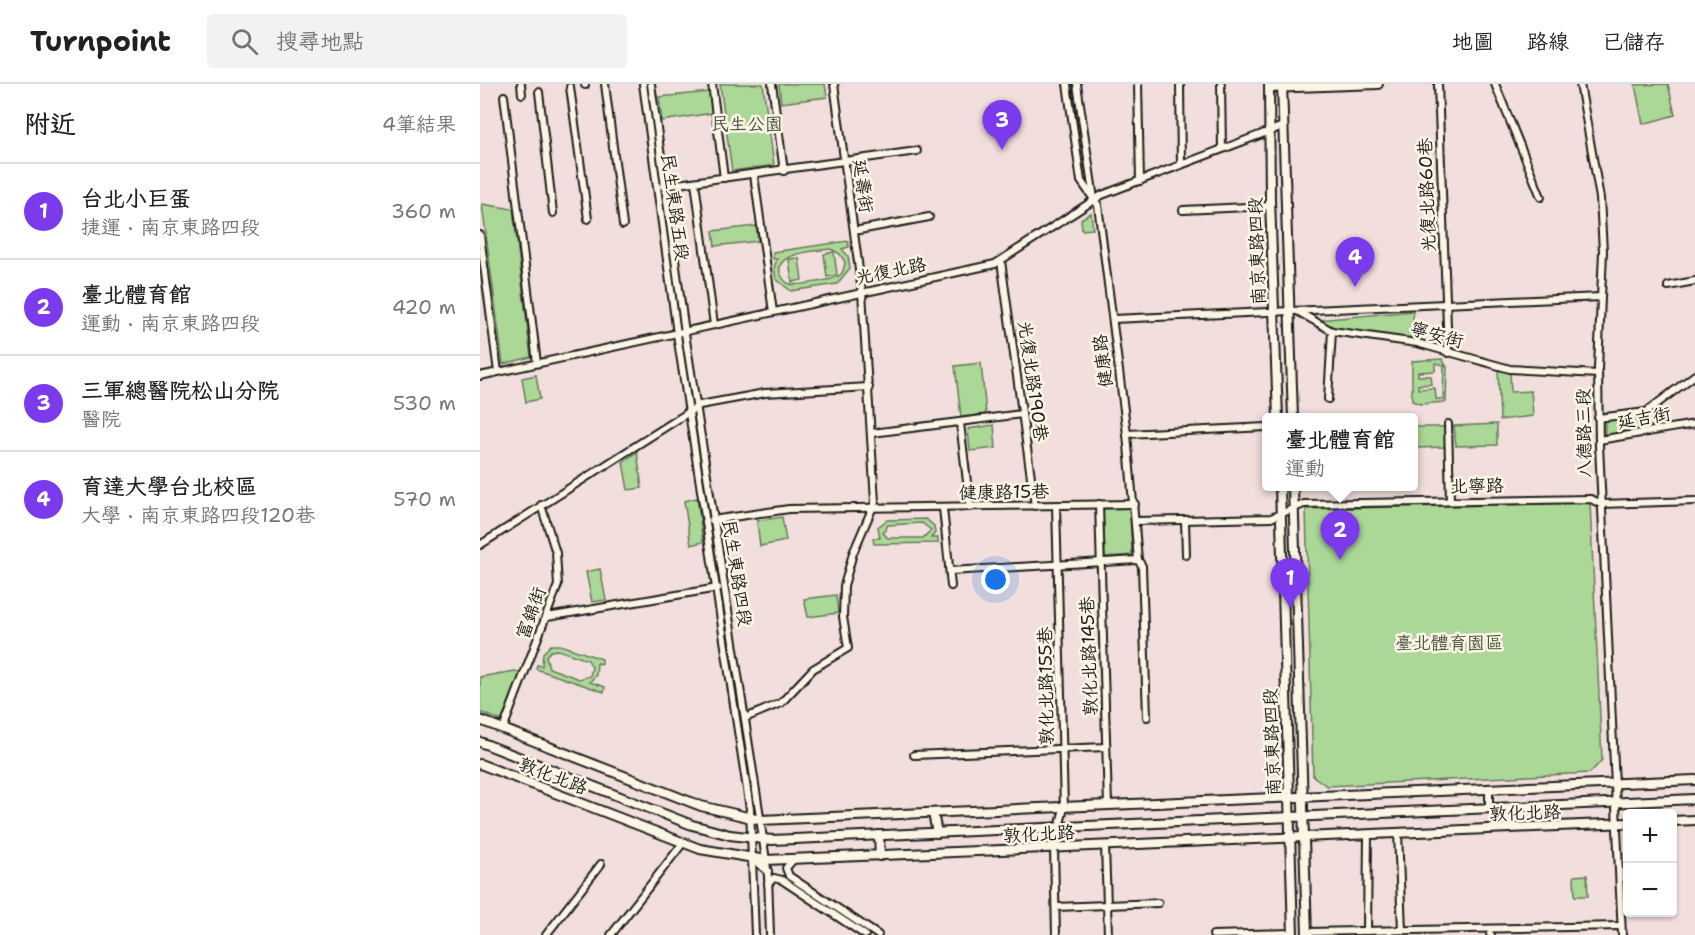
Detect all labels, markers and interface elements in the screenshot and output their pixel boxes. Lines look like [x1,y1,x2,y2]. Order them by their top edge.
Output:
search box [207,14,627,68]
text: Turnpoint [30,22,171,60]
icon: search [228,25,261,58]
text: 搜尋地點 [276,27,364,56]
text: 地圖 [1452,28,1494,56]
text: 路線 [1527,28,1569,56]
text: 已儲存 [1602,28,1665,56]
pin: 3 [982,100,1022,150]
text: 附近 [24,106,76,141]
text: 4筆結果 [382,111,456,137]
park label: 民生公園 [711,112,783,136]
street label: 光復北路60巷 [1413,137,1441,253]
street label: 民生東路五段 [656,152,694,262]
street label: 延壽街 [847,158,879,214]
text: 台北小巨蛋 [81,184,191,213]
street label: 南京東路四段 [1243,197,1271,305]
text: 1 [39,198,48,224]
text: 360 m [391,198,456,224]
text: 捷運 · 南京東路四段 [81,214,260,240]
pin: 4 [1336,238,1374,287]
street label: 光復北路 [853,252,929,290]
text: 臺北體育館 [81,280,191,309]
text: 2 [37,294,51,320]
text: 420 m [392,294,456,320]
text: 運動 · 南京東路四段 [81,310,260,336]
street label: 寧安街 [1408,316,1466,354]
street label: 光復北路190巷 [1013,319,1053,443]
street label: 健康路 [1088,333,1118,389]
text: 三軍總醫院松山分院 [81,376,279,405]
street label: 八德路三段 [1571,388,1597,478]
text: 3 [37,390,51,416]
text: 530 m [393,390,456,416]
street label: 延吉街 [1615,401,1673,435]
text: 醫院 [81,406,121,432]
popup [1262,413,1418,491]
text: 臺北體育館 [1285,425,1395,454]
text: 運動 [1285,455,1325,481]
text: 育達大學台北校區 [81,472,257,501]
street label: 北寧路 [1450,474,1504,498]
street label: 健康路15巷 [959,479,1049,505]
text: 4 [37,486,51,512]
text: 570 m [393,486,456,512]
text: 大學 · 南京東路四段120巷 [81,502,315,528]
pin: 2 [1320,510,1360,560]
street label: 民生東路四段 [717,518,757,628]
pin: 1 [1270,558,1310,608]
your location [981,565,1010,594]
street label: 富錦街 [510,584,552,642]
street label: 敦化北路145巷 [1075,596,1103,716]
street label: 敦化北路155巷 [1033,626,1059,746]
park label: 臺北體育園區 [1395,631,1503,655]
street label: 南京東路四段 [1258,688,1286,796]
street label: 敦化北路 [515,752,591,800]
street label: 敦化北路 [1489,800,1561,826]
map controls [1623,809,1677,917]
button: + [1623,809,1677,863]
street label: 敦化北路 [1002,820,1076,848]
button: − [1623,863,1677,917]

